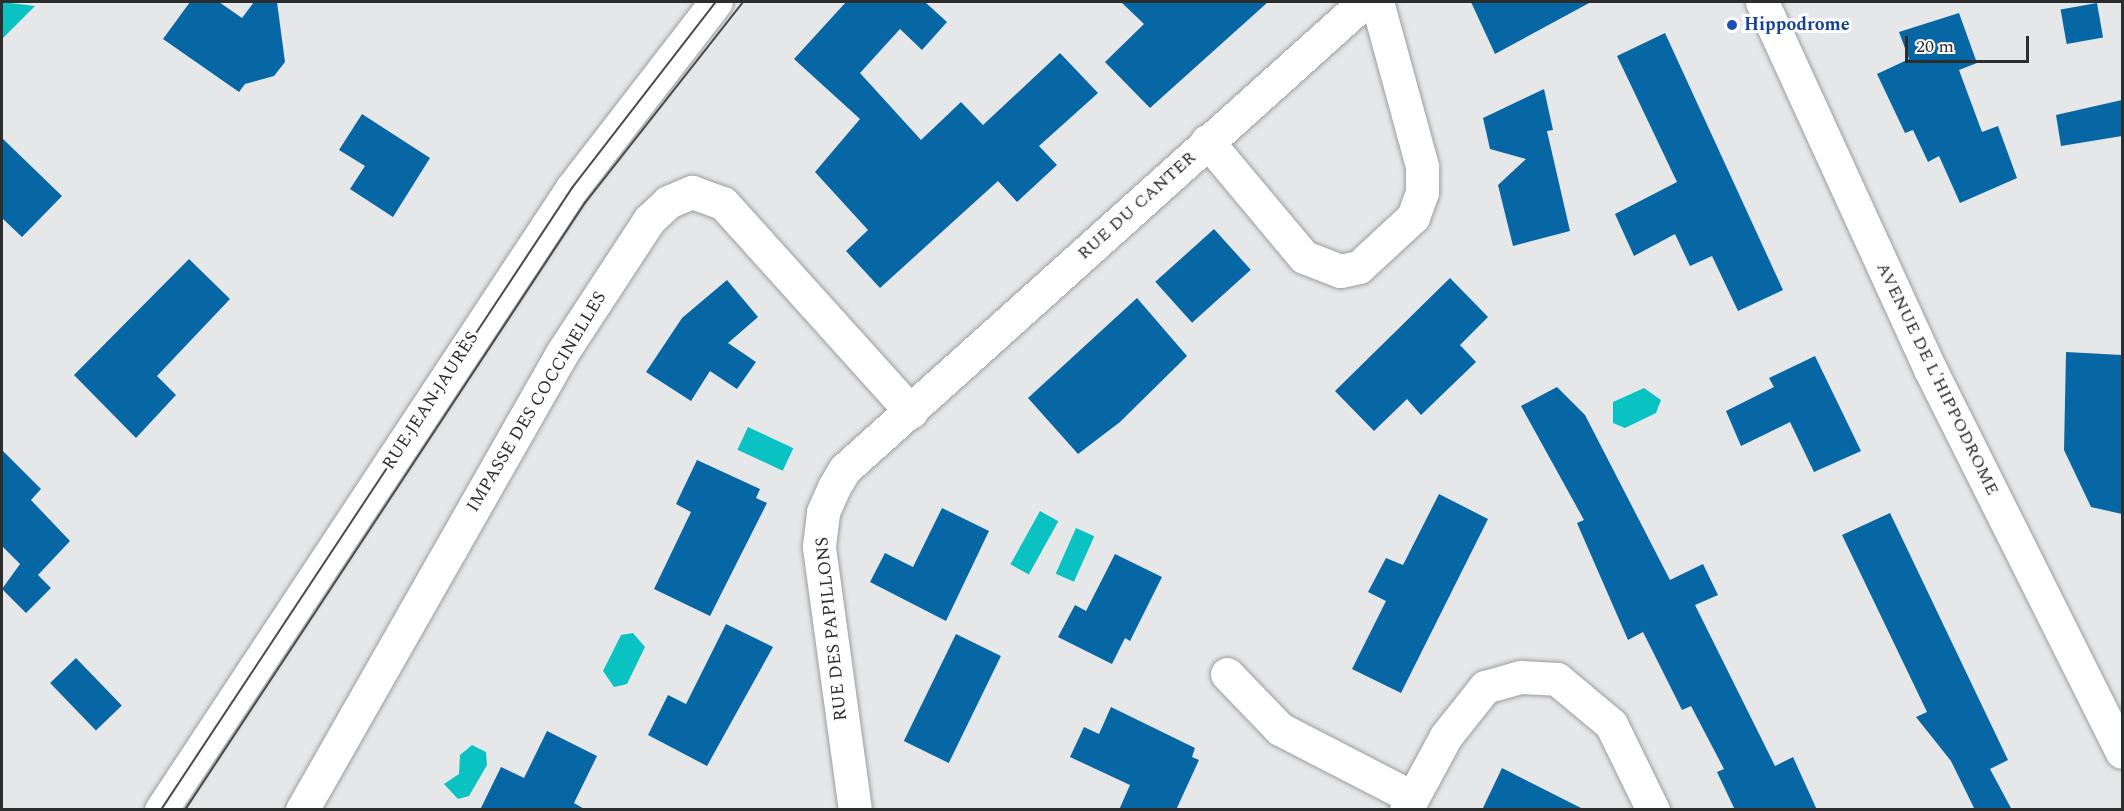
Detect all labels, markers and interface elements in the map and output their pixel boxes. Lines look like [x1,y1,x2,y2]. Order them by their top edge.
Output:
place label: Hippodrome [1744,14,1850,36]
marker: Hippodrome [1725,18,1739,32]
scale bar [1908,24,2032,62]
text: 20 m [1916,33,1954,60]
street label: RUE DU CANTER [1073,147,1201,265]
street label: AVENUE DE L'HIPPODROME [1871,259,2003,499]
street label: IMPASSE DES COCCINELLES [462,288,612,516]
street label: RUE JEAN JAURÈS [378,328,484,474]
street label: RUE DES PAPILLONS [812,536,852,722]

